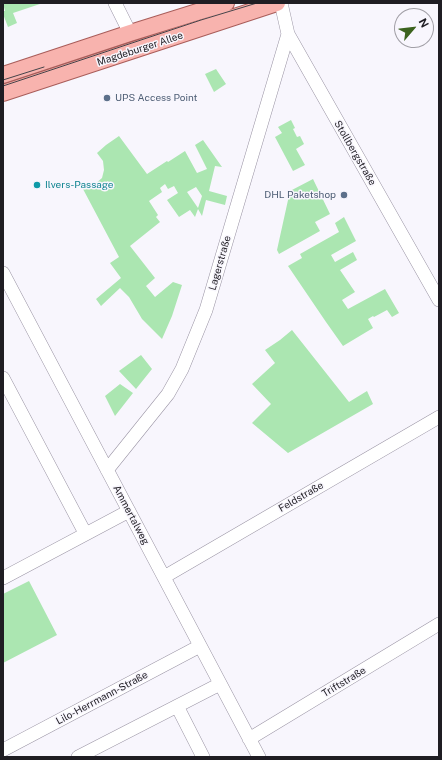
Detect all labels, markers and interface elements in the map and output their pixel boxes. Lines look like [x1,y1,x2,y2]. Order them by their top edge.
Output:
north arrow [394,8,434,48]
text: N [416,16,431,29]
street label: Magdeburger Allee [95,29,185,69]
place label: UPS Access Point [115,92,197,104]
marker: UPS Access Point [102,93,112,103]
street label: Stollbergstraße [332,118,378,188]
place label: Ilvers-Passage [45,179,113,191]
marker: Ilvers-Passage [32,180,42,190]
place label: DHL Paketshop [264,189,336,201]
marker: DHL Paketshop [339,190,349,200]
street label: Lagerstraße [206,234,234,292]
street label: Feldstraße [276,479,326,515]
street label: Ammertalweg [110,483,152,547]
street label: Triftstraße [320,664,368,700]
street label: Lilo-Herrmann-Straße [54,669,150,727]

